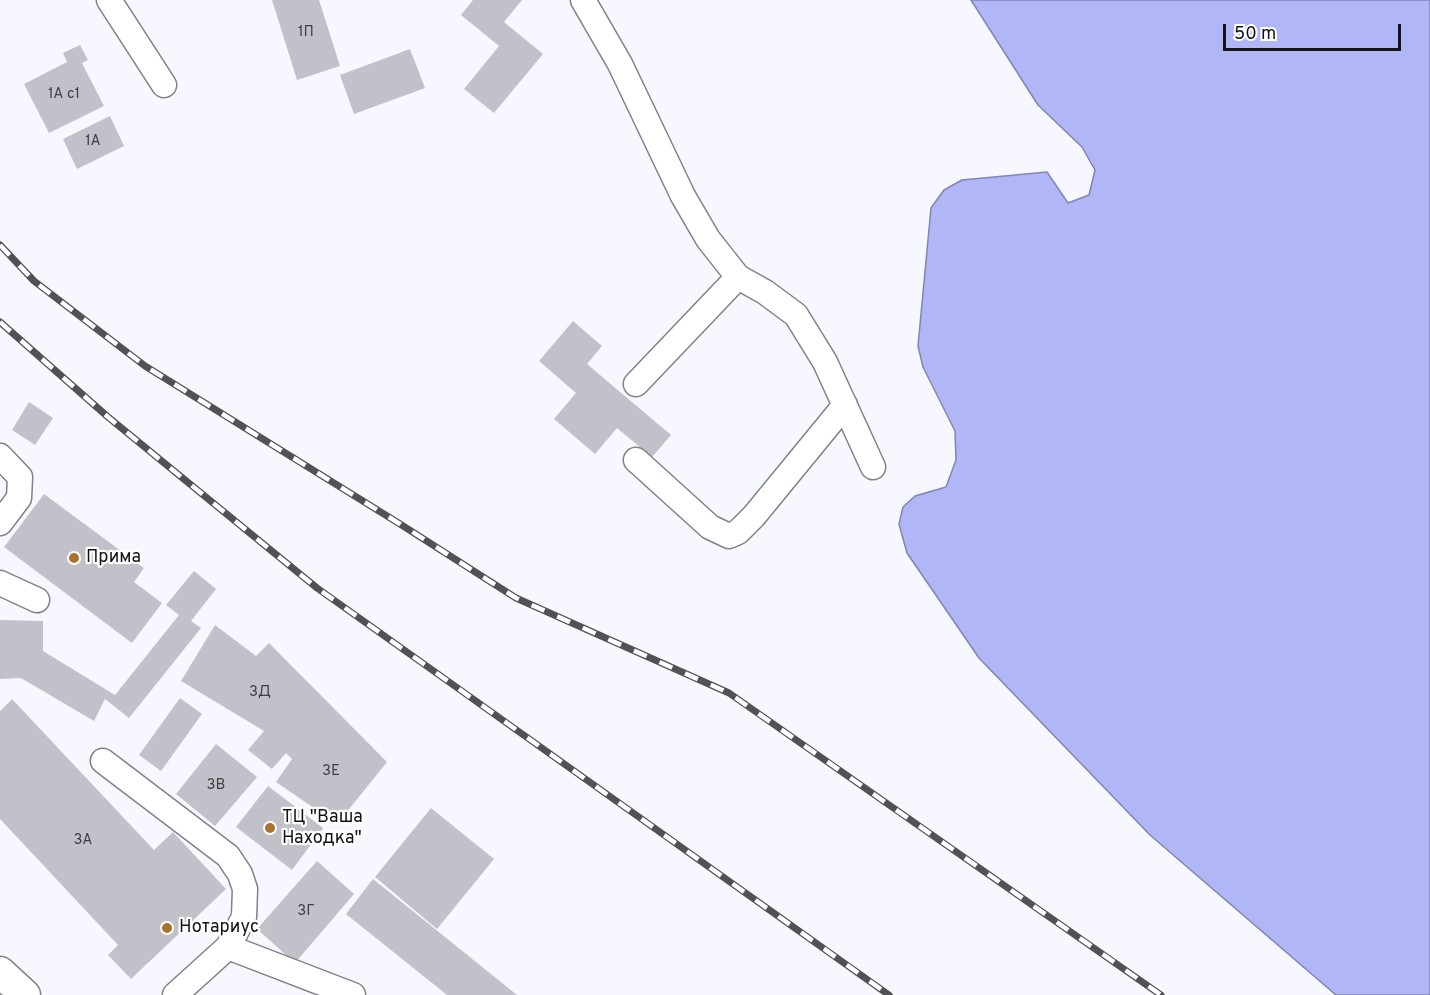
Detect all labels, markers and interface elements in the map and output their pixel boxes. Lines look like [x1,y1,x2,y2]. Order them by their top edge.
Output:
scale bar [1226,12,1404,50]
text: 50 m [1234,23,1276,46]
house number: 1П [298,24,314,42]
house number: 1А с1 [48,86,80,104]
house number: 1А [85,133,101,151]
place label: Прима [86,547,141,569]
marker: Прима [67,551,81,565]
house number: 3Д [249,684,271,702]
house number: 3Е [322,763,340,781]
house number: 3В [207,777,225,795]
place label: ТЦ "Ваша Находка" [282,807,363,850]
marker: ТЦ "Ваша Находка" [263,821,277,835]
house number: 3А [73,832,93,850]
house number: 3Г [297,903,315,921]
place label: Нотариус [179,917,259,939]
marker: Нотариус [160,921,174,935]

